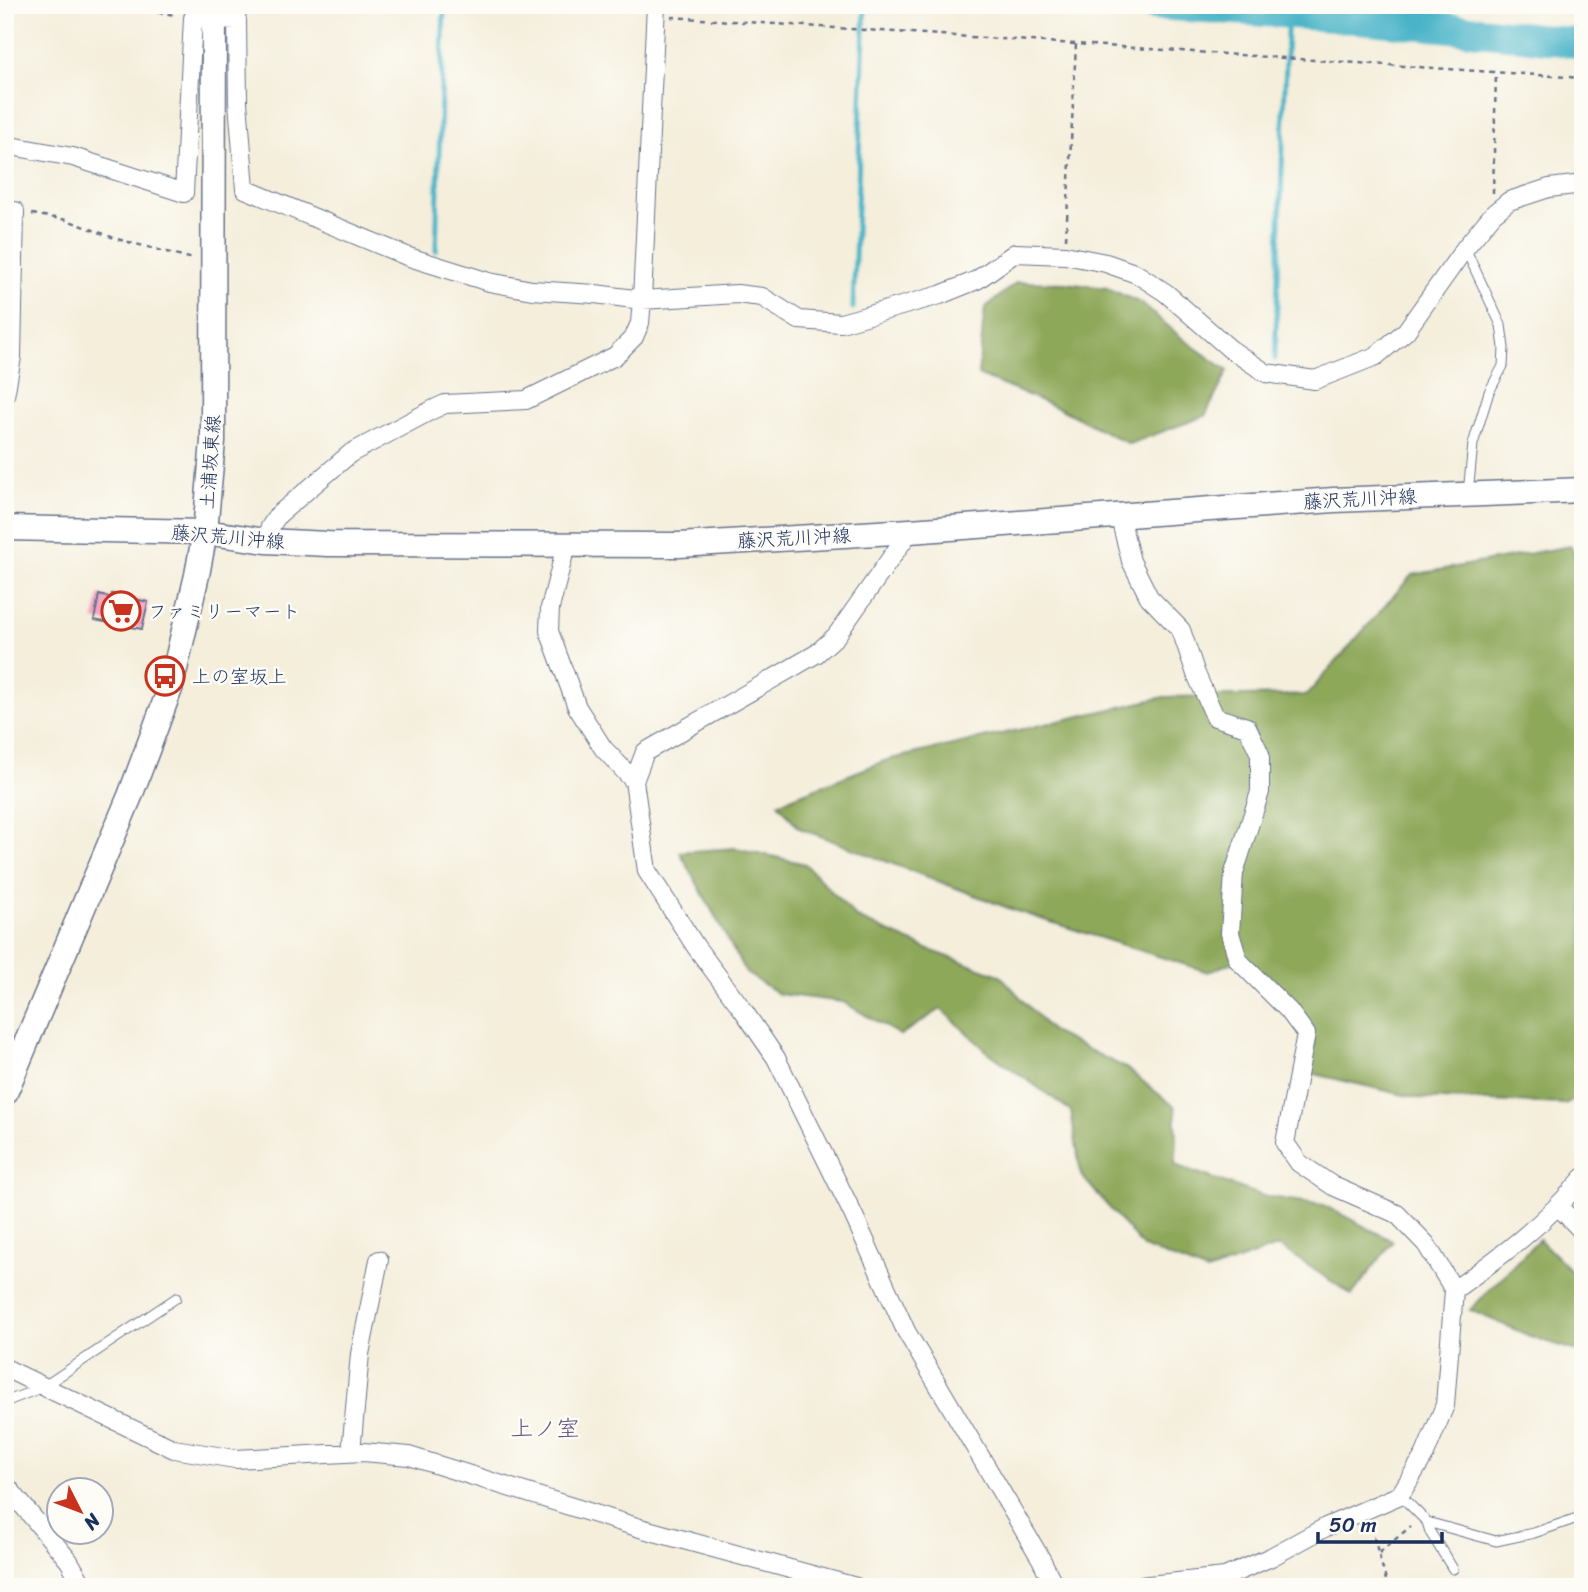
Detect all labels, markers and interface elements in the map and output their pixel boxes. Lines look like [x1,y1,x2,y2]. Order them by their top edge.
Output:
street label: 土浦坂東線 [190,413,230,511]
street label: 藤沢荒川沖線 [1302,480,1418,518]
street label: 藤沢荒川沖線 [170,516,286,558]
street label: 藤沢荒川沖線 [736,519,852,557]
supermarket icon: ファミリーマート [100,590,142,632]
place label: ファミリーマート [148,595,300,628]
bus stop icon: 上の室坂上 [144,655,186,697]
place label: 上の室坂上 [192,660,287,693]
district label: 上ノ室 [511,1408,580,1449]
north arrow [46,1476,116,1546]
scale bar [1318,1501,1443,1545]
text: N [75,1505,110,1539]
text: 50 m [1329,1506,1377,1544]

